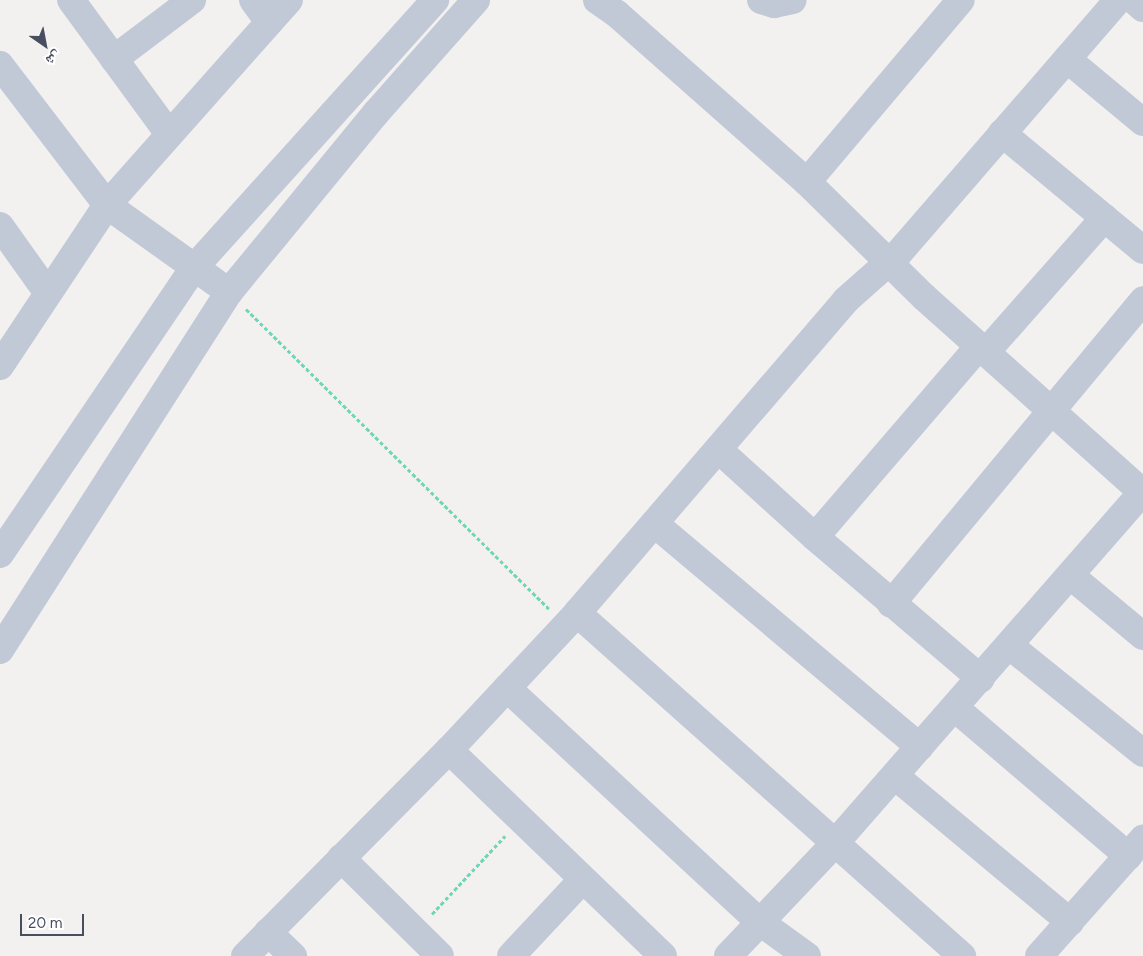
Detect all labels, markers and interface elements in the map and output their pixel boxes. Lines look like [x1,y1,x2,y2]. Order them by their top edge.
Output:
north arrow [20,20,70,70]
text: ش [43,47,64,69]
scale bar [22,904,86,936]
text: 20 m [28,914,62,932]

